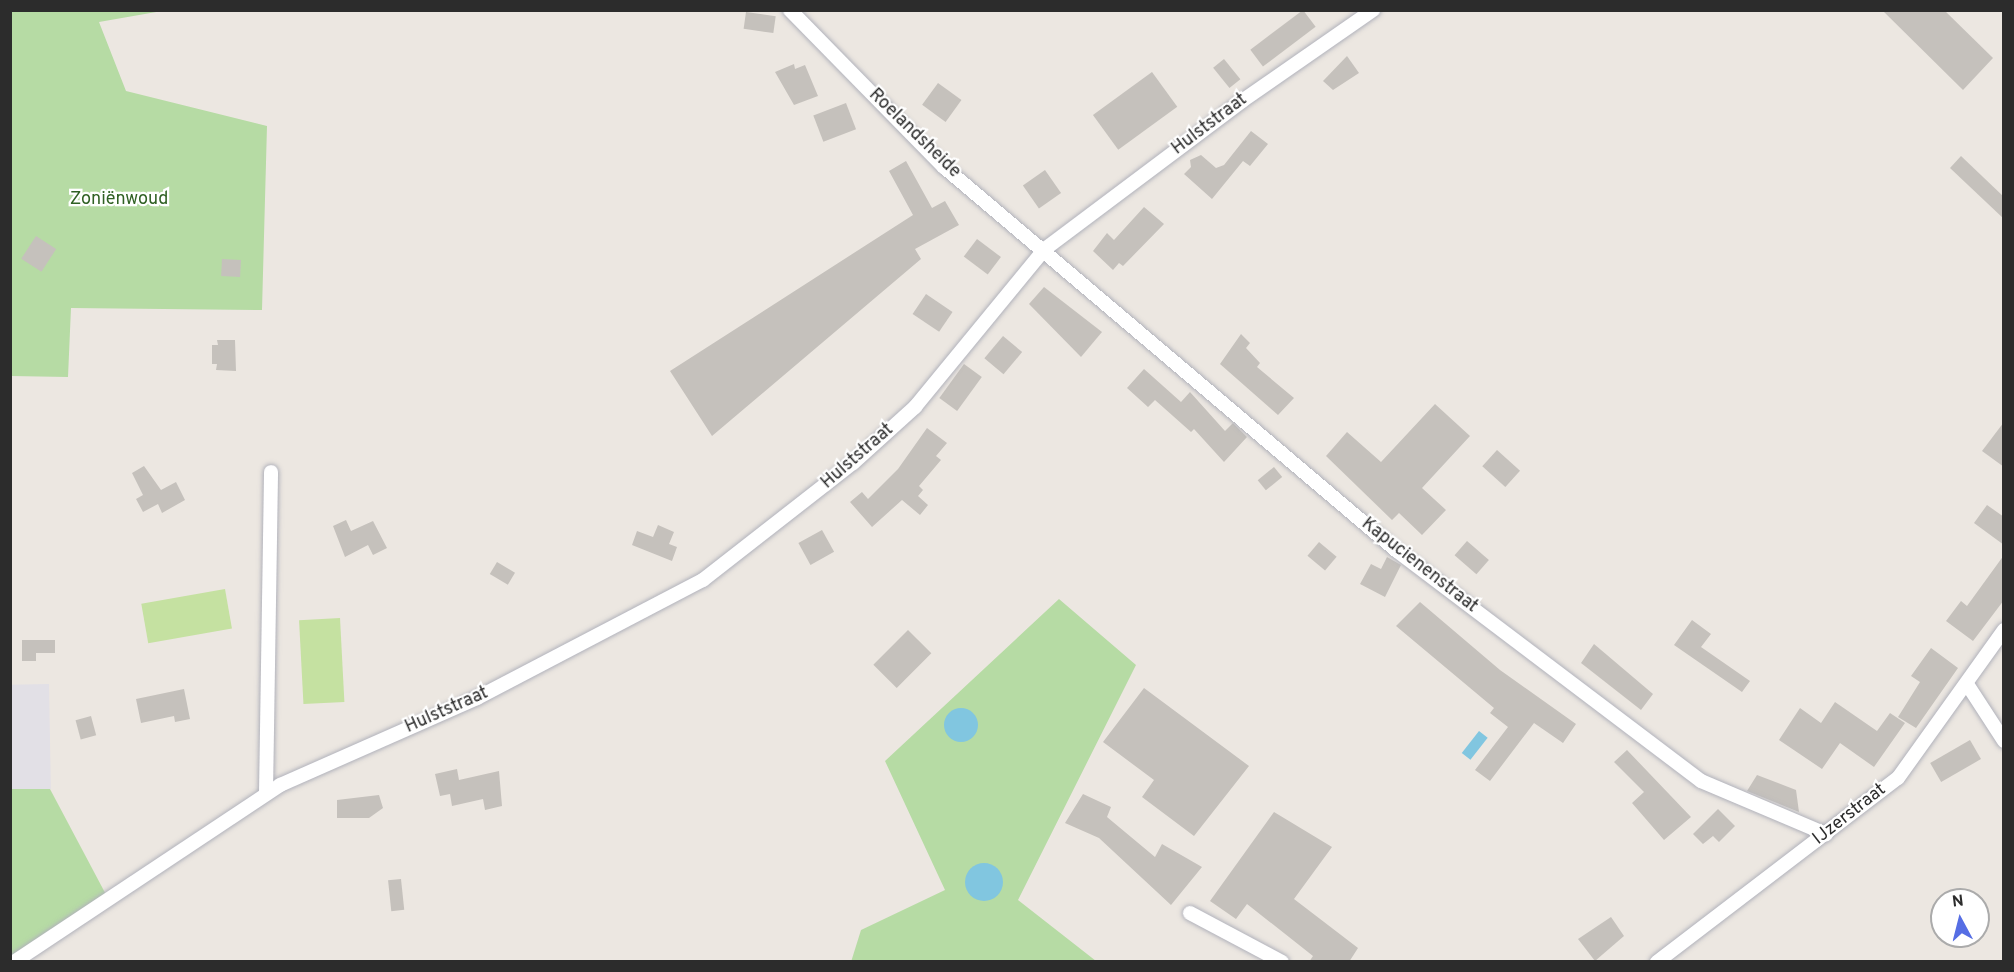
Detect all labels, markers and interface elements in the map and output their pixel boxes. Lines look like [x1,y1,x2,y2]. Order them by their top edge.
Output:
street label: Roelandsheide [864,85,964,183]
street label: Hulststraat [1168,90,1252,160]
park label: Zoniënwoud [70,189,168,211]
street label: Hulststraat [817,420,899,494]
street label: Kapucienenstraat [1356,514,1482,618]
street label: Hulststraat [402,683,492,739]
street label: IJzerstraat [1809,780,1891,850]
north arrow [1930,888,1990,948]
text: N [1951,891,1965,913]

